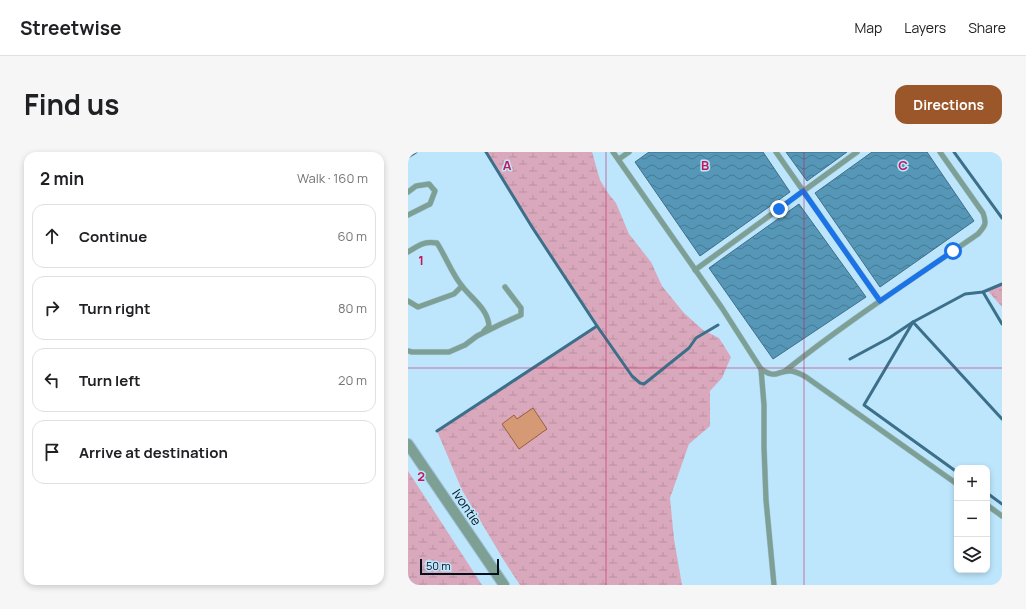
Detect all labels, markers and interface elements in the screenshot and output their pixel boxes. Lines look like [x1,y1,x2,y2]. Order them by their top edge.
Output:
text: Streetwise [20,15,122,41]
text: Map [854,18,882,37]
text: Layers [904,18,946,37]
text: Share [968,18,1006,37]
text: Find us [24,85,119,123]
button: Directions [895,85,1002,124]
text: A [503,156,512,174]
text: B [701,156,709,174]
text: C [898,156,908,174]
text: 2 min [40,167,84,190]
text: Walk · 160 m [297,169,368,187]
route end [770,200,788,218]
icon: ahead [41,225,63,247]
text: Continue [79,226,147,247]
text: 60 m [337,227,367,245]
route start [944,242,962,260]
text: 1 [418,251,424,269]
icon: right [41,297,63,319]
text: Turn right [79,298,150,319]
text: 80 m [338,299,367,317]
icon: left [41,369,63,391]
text: Turn left [79,370,141,391]
text: 20 m [338,371,367,389]
icon: arrive [41,441,63,463]
text: Arrive at destination [79,442,228,463]
map controls [954,465,990,573]
button: + [954,465,990,501]
text: 2 [417,467,425,485]
street label: Ivontie [448,485,486,529]
button: − [954,501,990,537]
button: layers [954,537,990,573]
scale bar [420,557,499,576]
text: 50 m [426,558,451,573]

